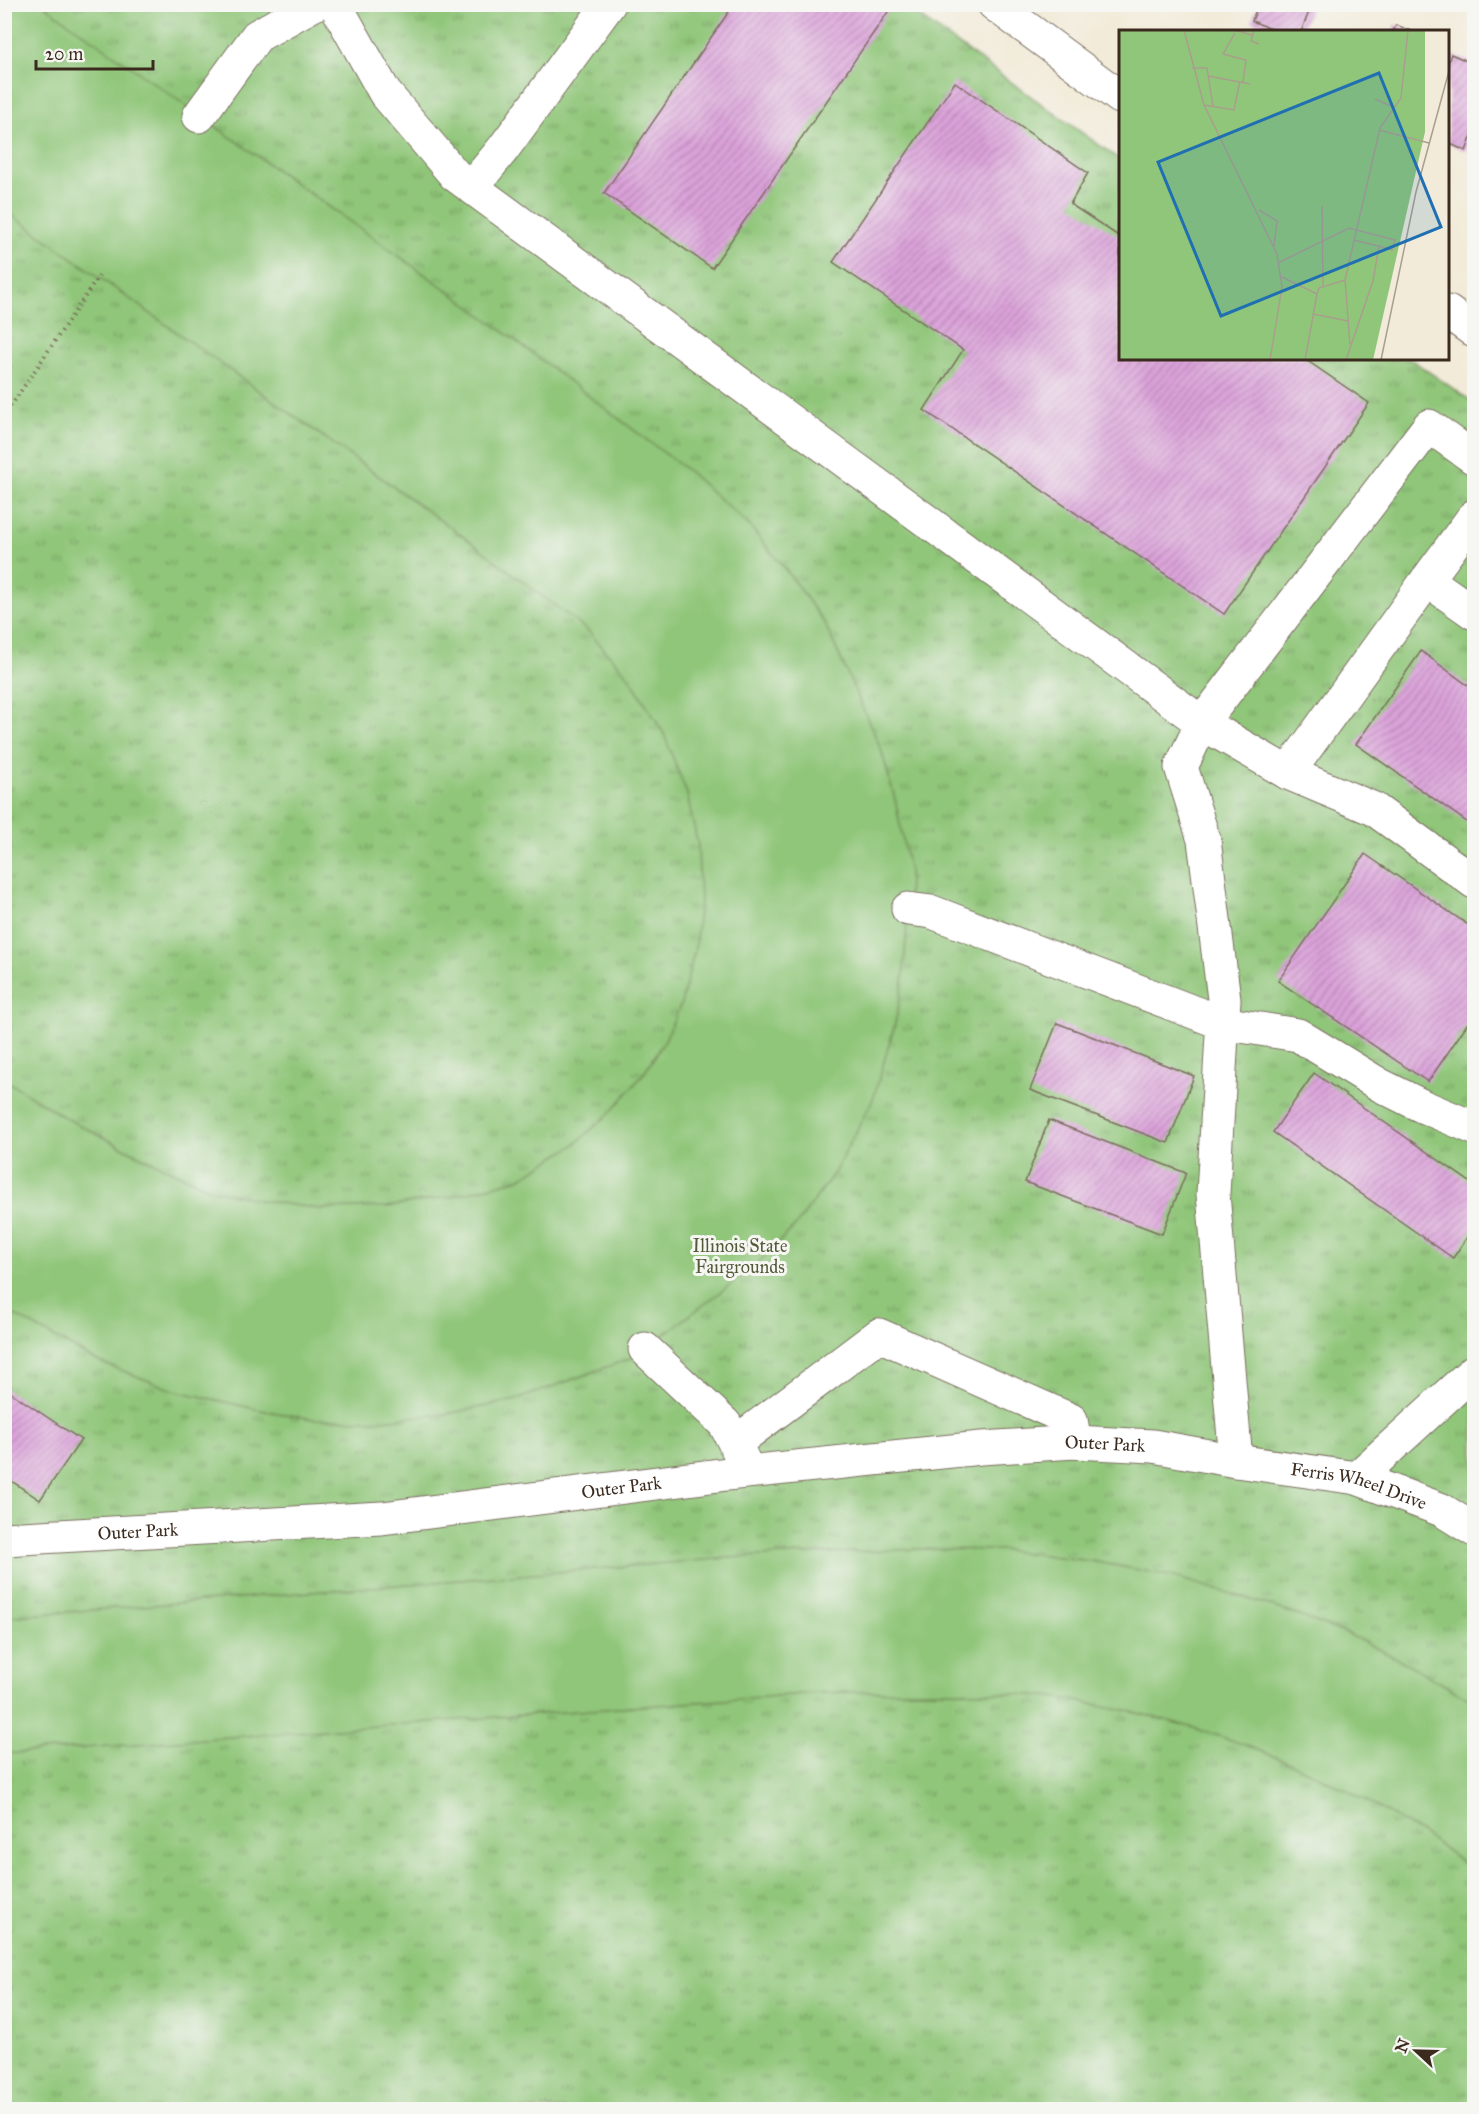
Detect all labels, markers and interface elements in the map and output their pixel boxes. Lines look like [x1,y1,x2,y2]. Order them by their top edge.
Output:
inset map [1119,30,1449,360]
scale bar [36,33,153,71]
text: 20 m [45,43,83,65]
park label: Illinois State Fairgrounds [693,1235,787,1279]
street label: Outer Park [1064,1431,1146,1457]
street label: Ferris Wheel Drive [1289,1458,1430,1514]
street label: Outer Park [580,1471,663,1503]
street label: Outer Park [97,1518,179,1545]
north arrow [1386,2021,1446,2081]
text: N [1391,2035,1414,2055]

